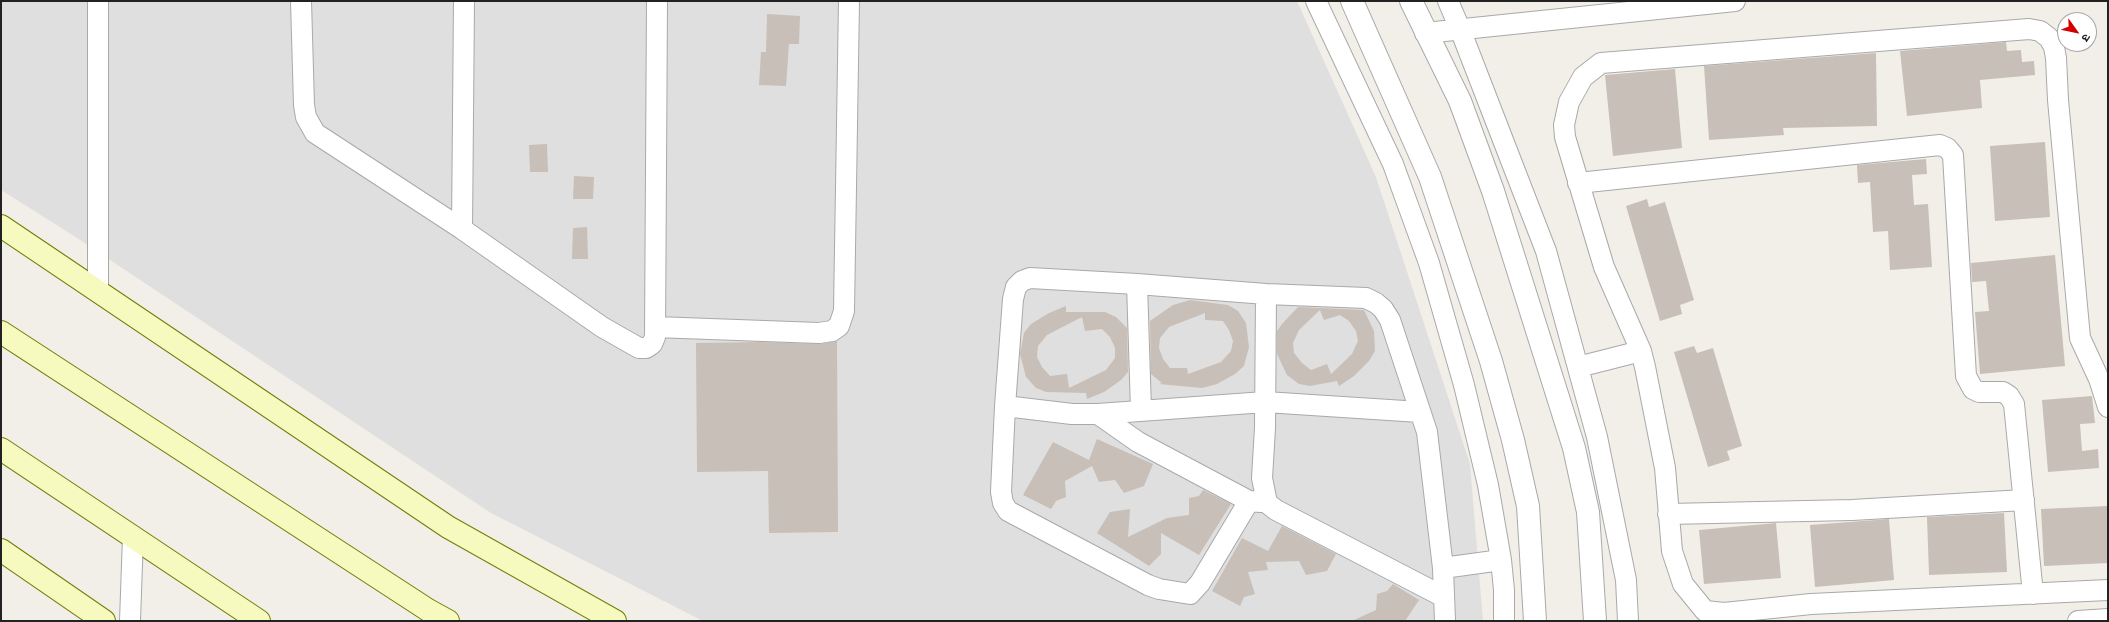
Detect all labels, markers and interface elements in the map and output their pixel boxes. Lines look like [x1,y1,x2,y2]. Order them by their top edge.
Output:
north arrow [2057,12,2097,52]
text: उ [2079,32,2093,44]

